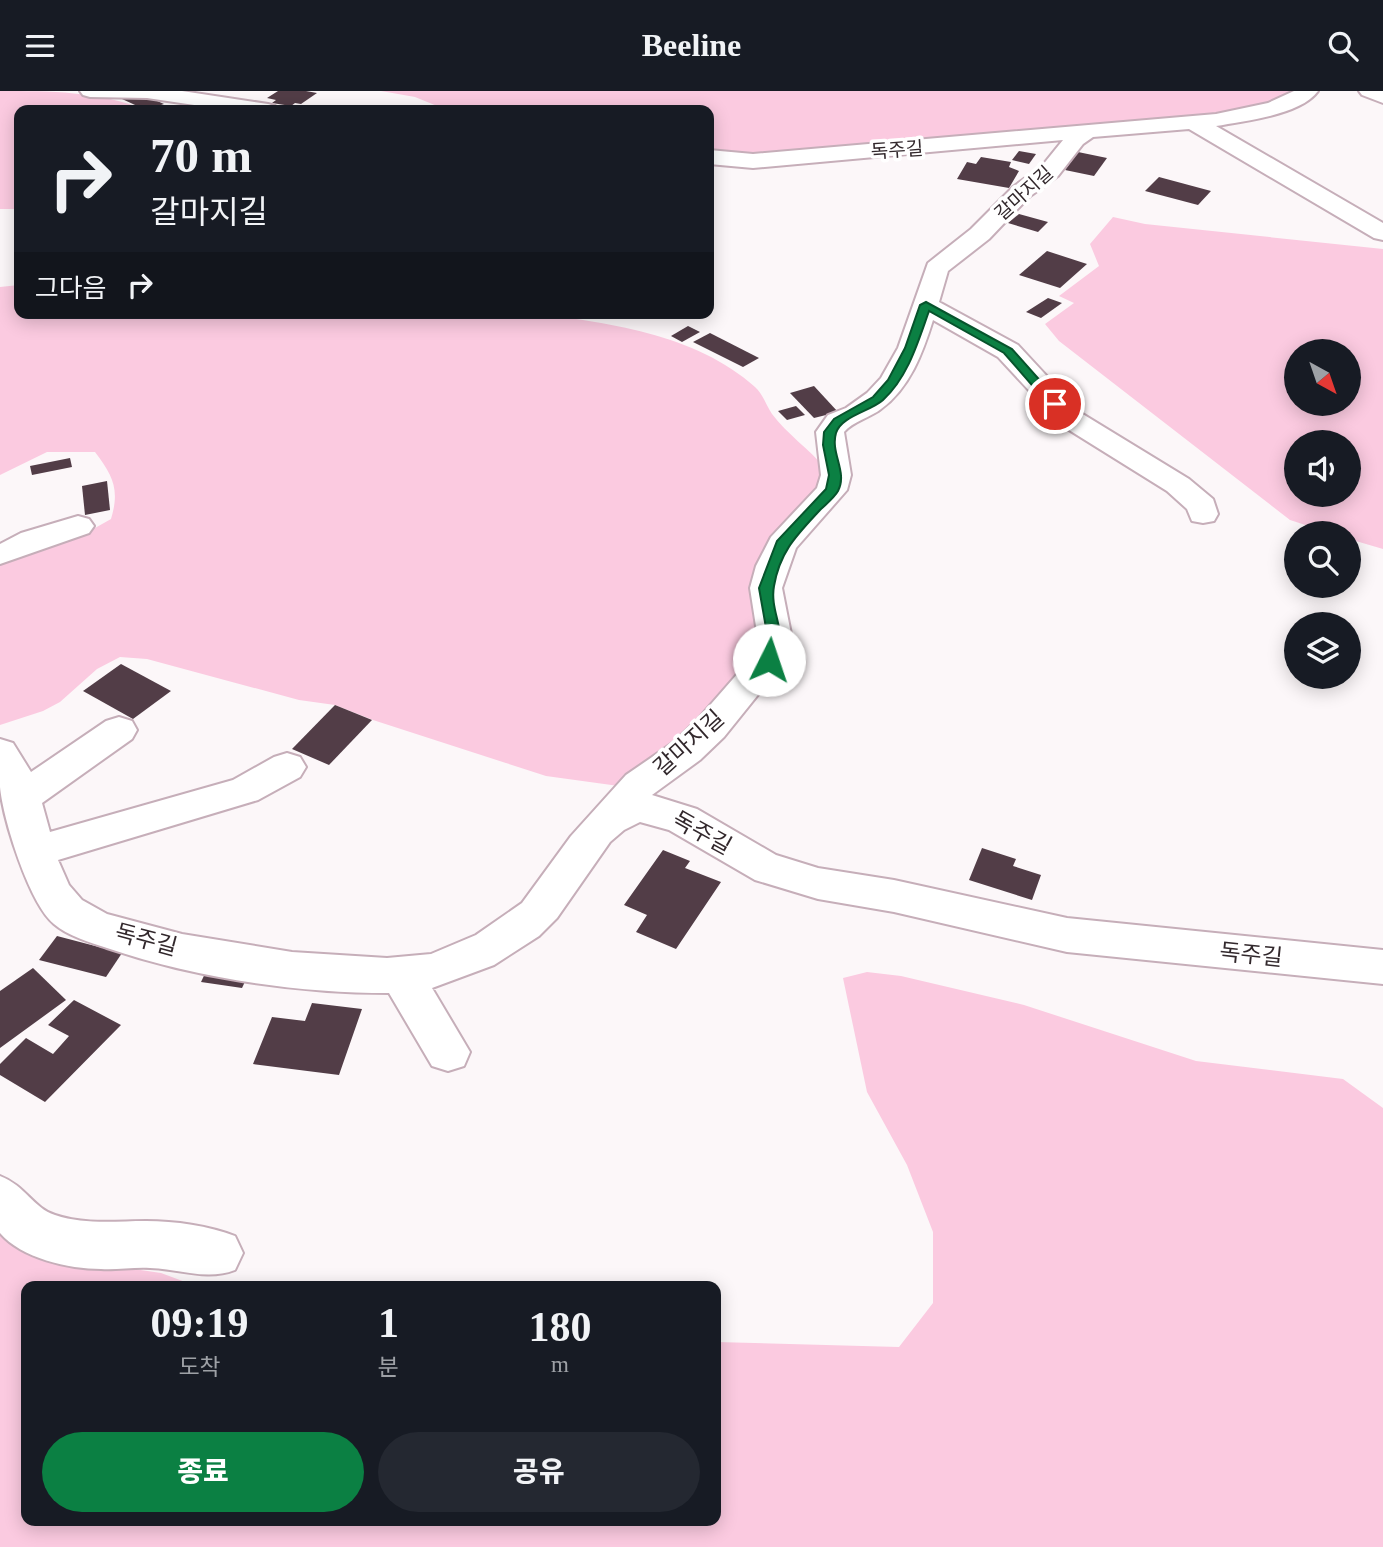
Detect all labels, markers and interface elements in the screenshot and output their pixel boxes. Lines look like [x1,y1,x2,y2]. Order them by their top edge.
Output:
icon: menu [21,27,59,65]
text: Beeline [642,27,741,63]
icon: search [1324,27,1362,65]
text: 70 m [150,128,252,183]
icon: right [35,133,126,224]
street label: 독주길 [870,138,924,162]
street label: 갈마지길 [991,162,1057,224]
text: 갈마지길 [150,194,268,230]
icon: right [121,266,159,304]
text: 그다음 [35,274,107,303]
north arrow [1284,339,1362,417]
map controls [1284,339,1361,689]
pin [1025,374,1085,434]
icon: arrive [1036,385,1074,423]
button: sound [1284,430,1361,507]
button: search [1284,521,1361,598]
button: layers [1284,612,1361,689]
position arrow [732,623,806,697]
street label: 갈마지길 [649,705,729,781]
street label: 독주길 [668,807,736,859]
street label: 독주길 [112,920,180,960]
street label: 독주길 [1218,939,1284,971]
text: 09:19 [150,1300,248,1346]
text: 1 [378,1300,399,1346]
text: 180 [529,1304,592,1350]
text: m [551,1352,569,1377]
text: 도착 [178,1355,221,1380]
text: 분 [378,1355,399,1380]
button: 종료 [42,1432,364,1512]
button: 공유 [378,1432,700,1512]

